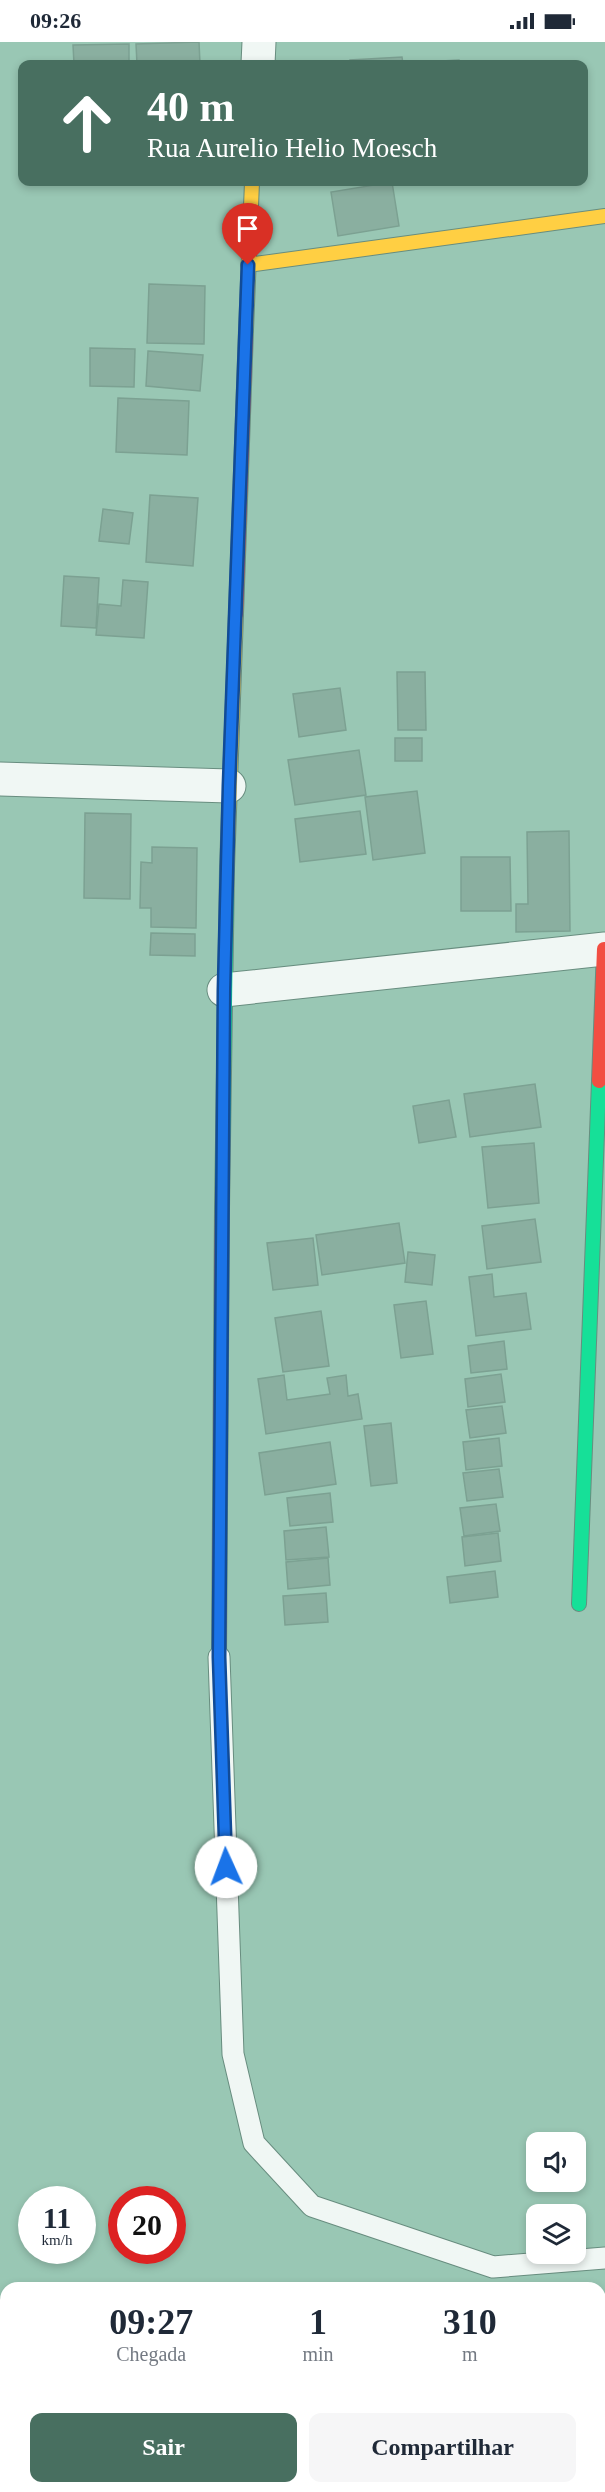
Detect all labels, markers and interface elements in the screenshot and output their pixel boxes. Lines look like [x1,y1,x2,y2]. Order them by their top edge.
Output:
text: 09:26 [30,8,81,33]
icon: ahead [48,84,126,162]
text: 40 m [147,84,235,130]
text: Rua Aurelio Helio Moesch [147,133,437,163]
pin [222,203,273,265]
icon: arrive [231,212,264,245]
position arrow [194,1835,258,1899]
map controls [526,2132,586,2264]
button: sound [526,2132,586,2192]
speed limit sign: 20 [108,2186,186,2264]
text: 11 [43,2201,71,2234]
button: layers [526,2204,586,2264]
text: km/h [42,2232,72,2248]
text: 09:27 [109,2302,193,2342]
text: 1 [309,2302,327,2342]
text: 310 [443,2302,497,2342]
text: Chegada [116,2343,186,2365]
text: min [302,2343,334,2365]
text: m [462,2343,478,2365]
button: Sair [30,2413,297,2482]
button: Compartilhar [309,2413,576,2482]

